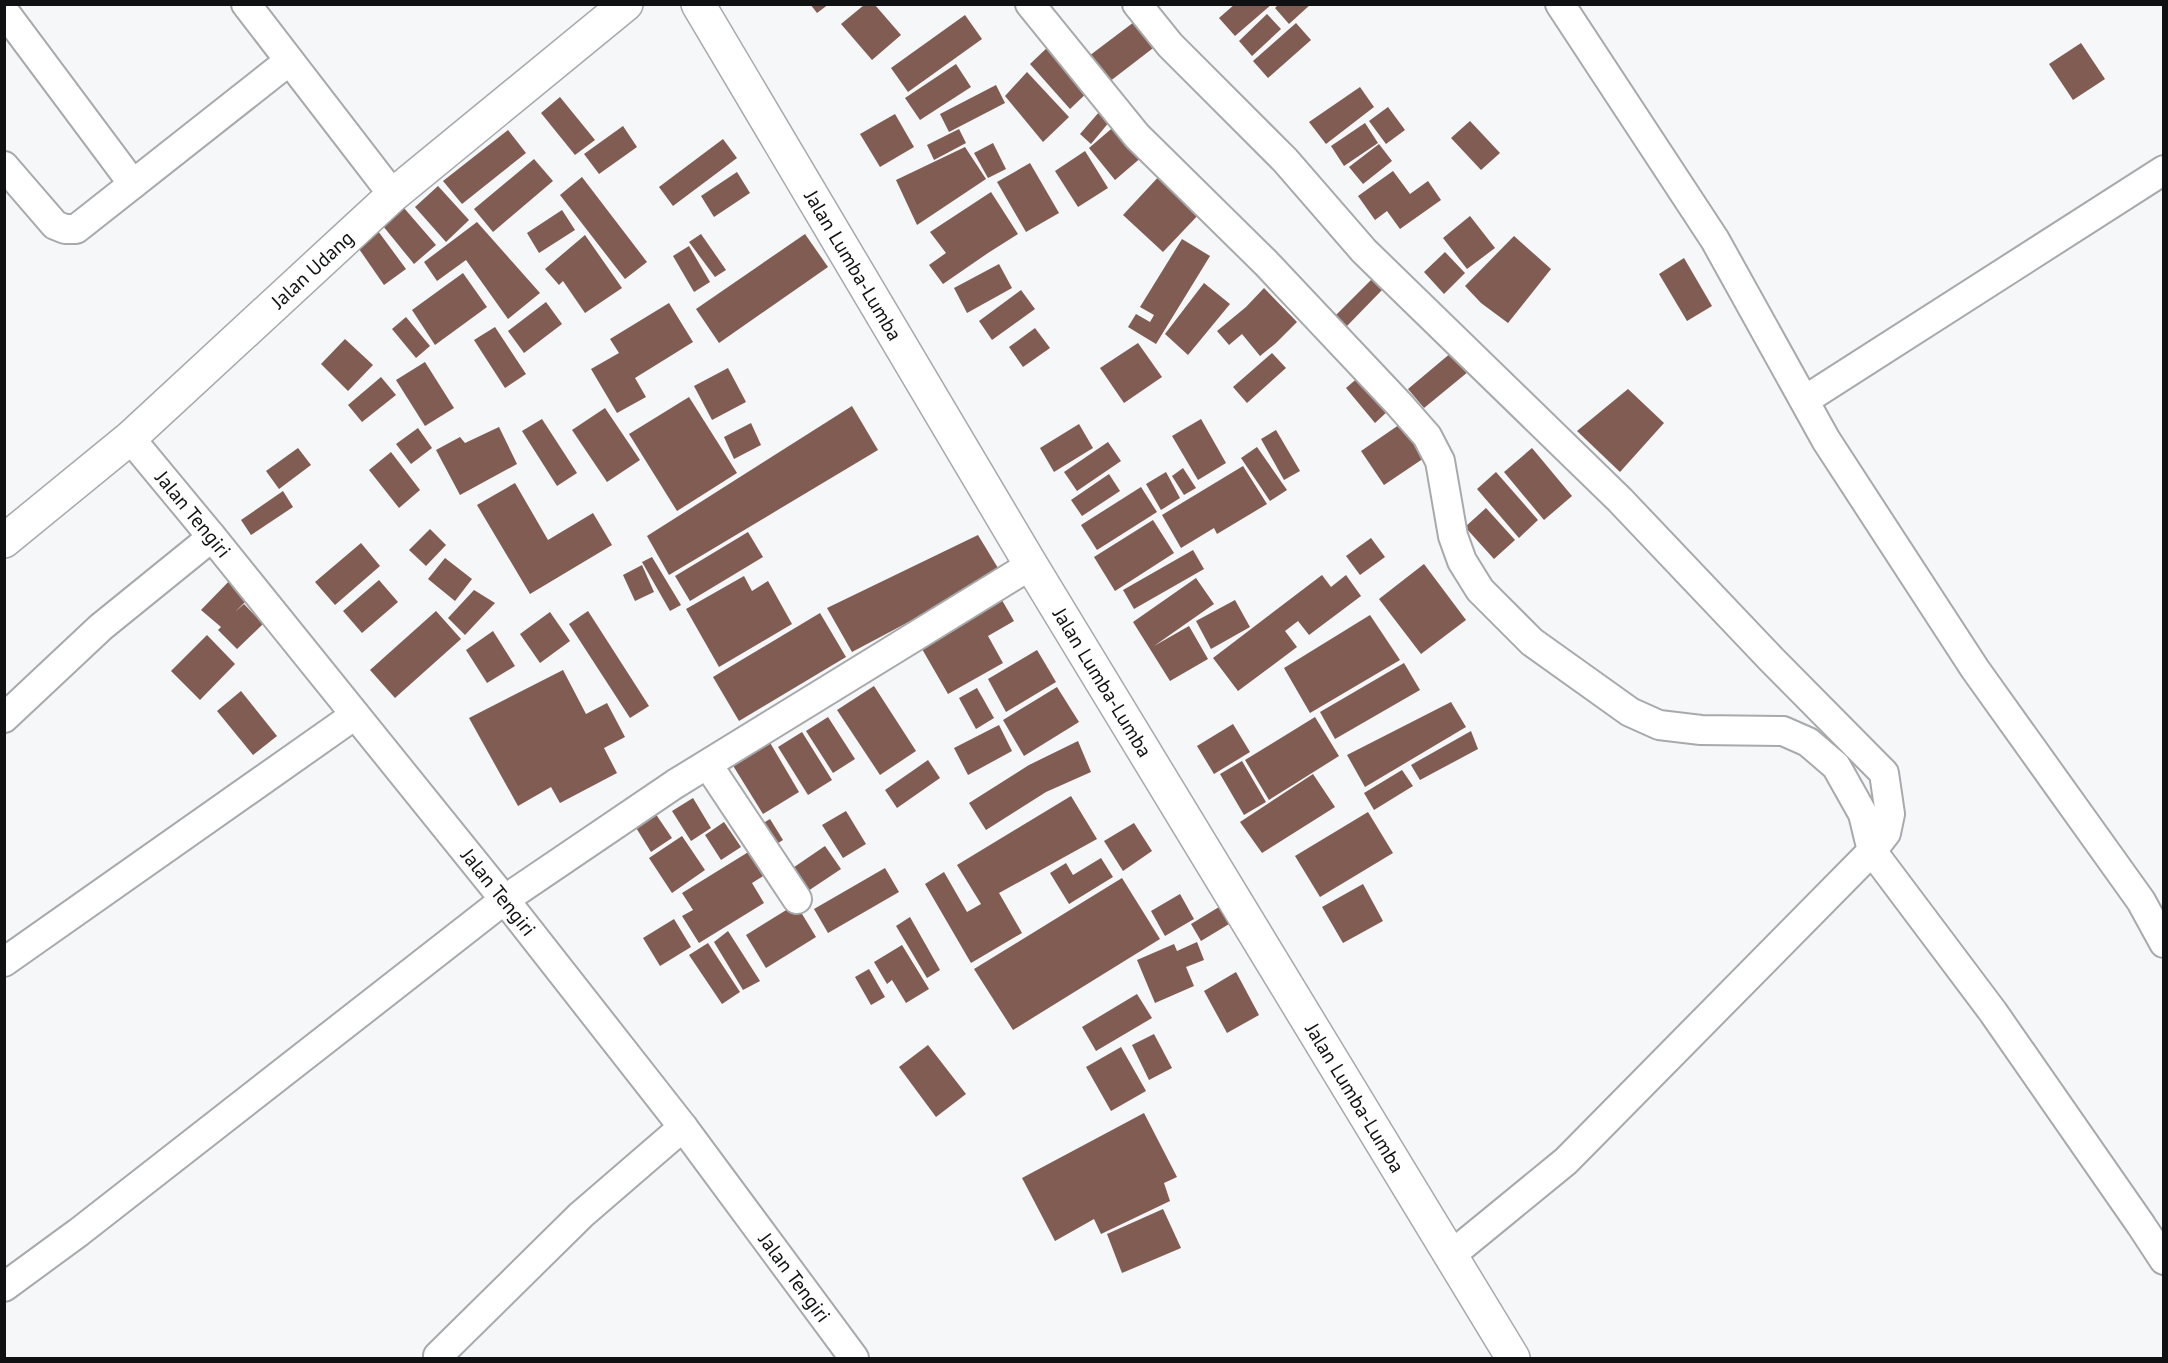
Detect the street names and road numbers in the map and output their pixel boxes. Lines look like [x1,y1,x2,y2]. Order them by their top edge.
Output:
street label: Jalan Lumba-Lumba [798,185,908,345]
street label: Jalan Udang [265,225,359,315]
street label: Jalan Tengiri [149,465,237,563]
street label: Jalan Lumba-Lumba [1047,602,1158,762]
street label: Jalan Tengiri [455,842,541,942]
street label: Jalan Lumba-Lumba [1299,1017,1410,1177]
street label: Jalan Tengiri [752,1227,836,1328]

